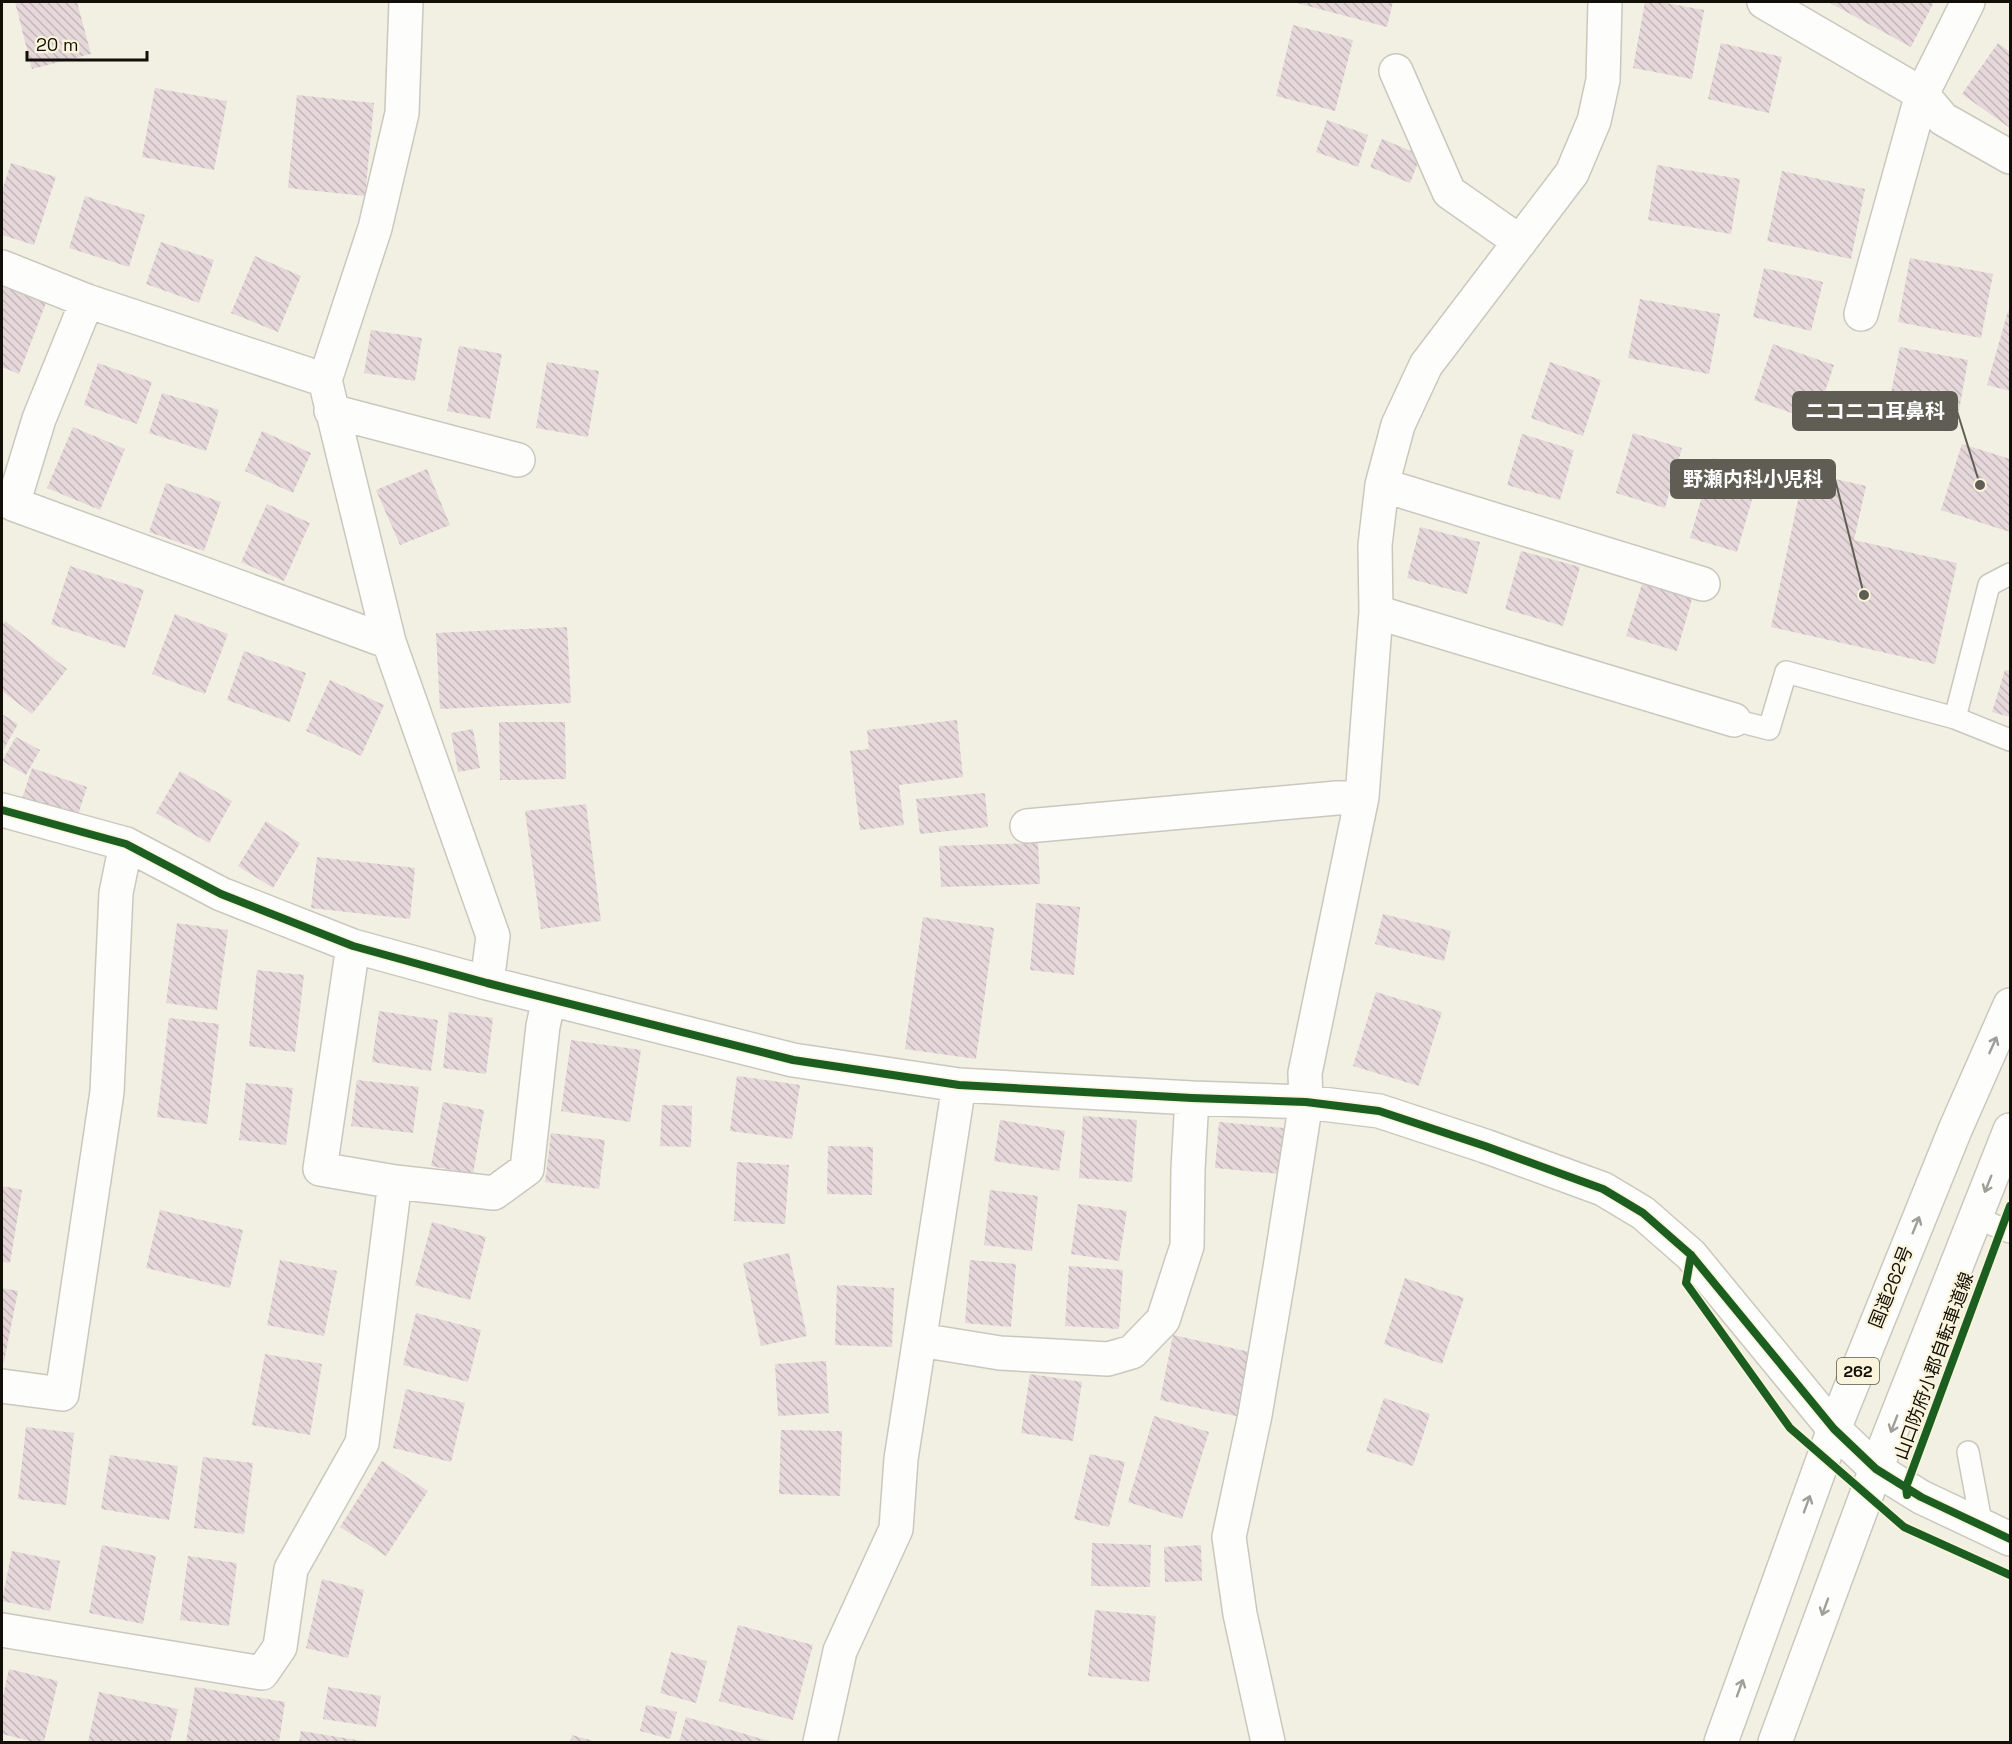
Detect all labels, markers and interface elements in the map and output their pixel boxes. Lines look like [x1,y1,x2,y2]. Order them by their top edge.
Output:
scale bar [27,24,147,62]
text: 20 m [36,33,79,56]
callout: ニコニコ耳鼻科 [1793,392,1957,430]
text: ニコニコ耳鼻科 [1805,398,1945,424]
callout: 野瀬内科小児科 [1671,460,1835,498]
text: 野瀬内科小児科 [1683,466,1823,492]
one-way arrow [1987,1037,1999,1055]
one-way arrow [1982,1174,1993,1193]
one-way arrow [1911,1216,1922,1235]
street label: 国道262号 [1864,1242,1917,1331]
street label: 山口防府小郡自転車道線 [1889,1269,1978,1463]
road number: 262 [1837,1358,1879,1384]
one-way arrow [1888,1414,1899,1433]
one-way arrow [1802,1495,1813,1514]
one-way arrow [1819,1597,1830,1616]
one-way arrow [1736,1679,1747,1697]

